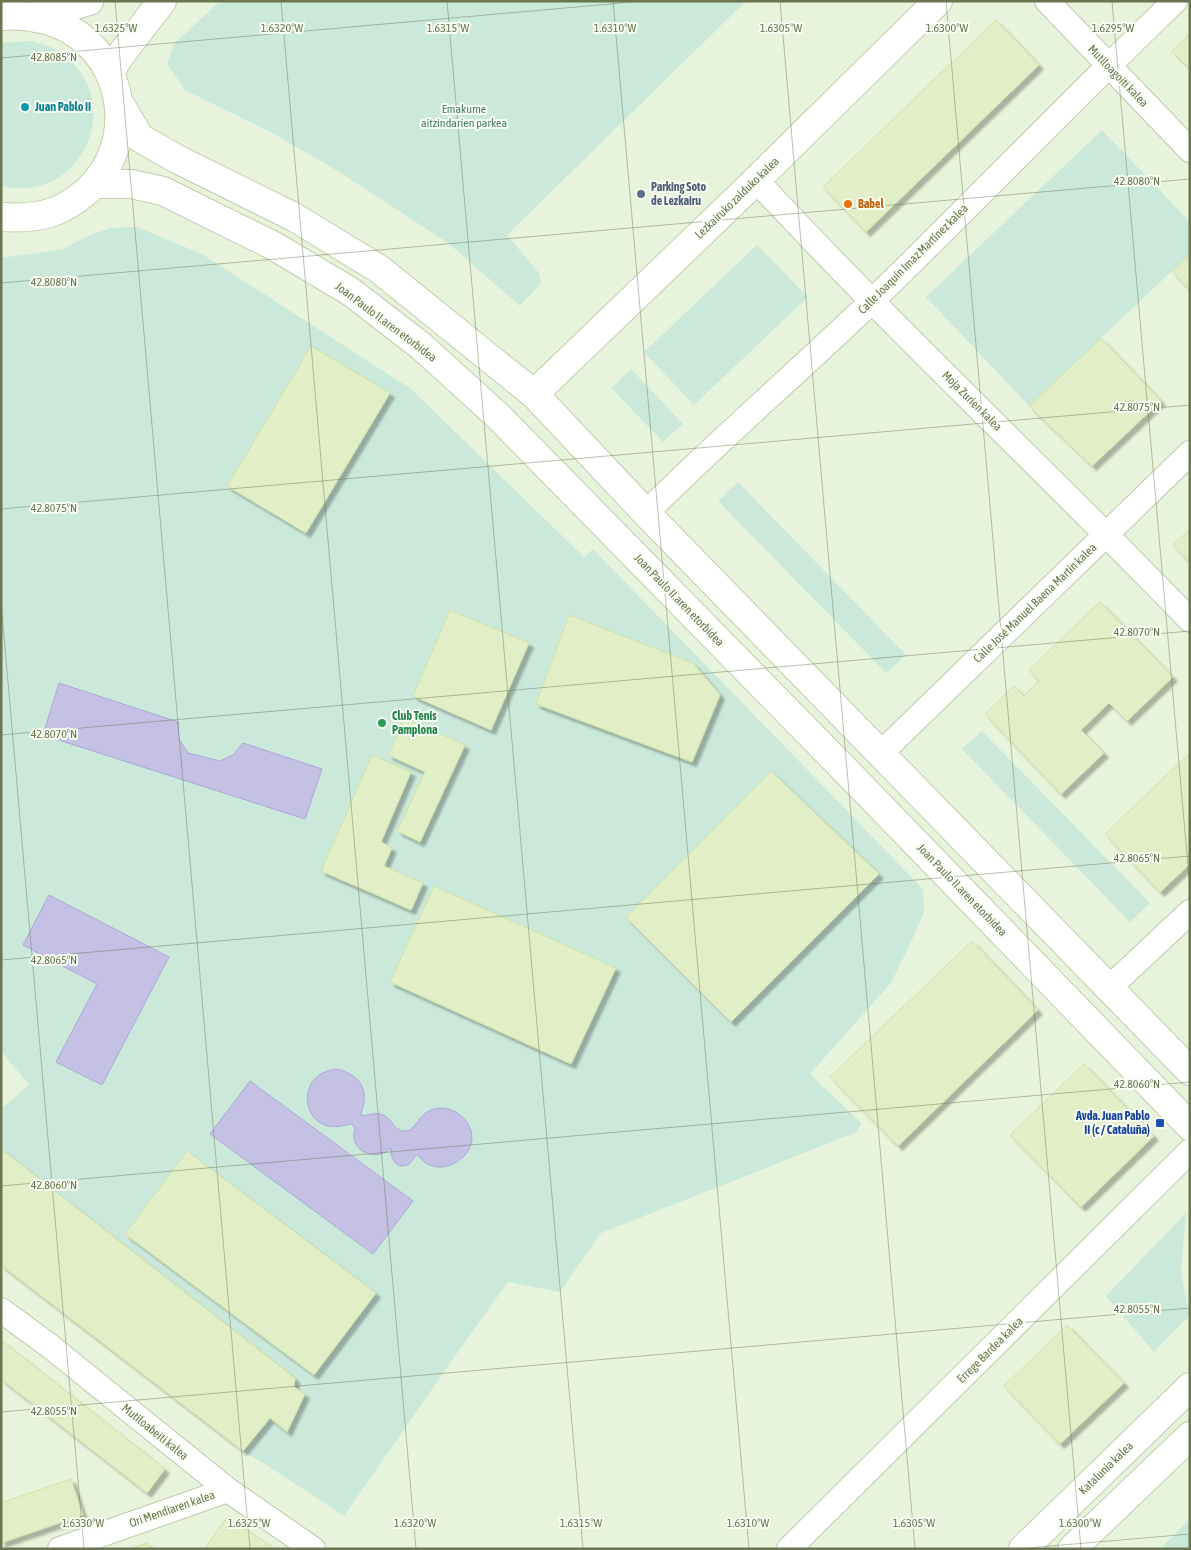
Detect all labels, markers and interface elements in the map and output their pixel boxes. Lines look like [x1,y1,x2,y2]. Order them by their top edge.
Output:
text: 1.6325°W [95,21,137,35]
text: 1.6320°W [261,21,303,35]
text: 1.6315°W [427,21,469,35]
text: 1.6310°W [594,21,636,35]
text: 1.6305°W [760,21,802,35]
text: 1.6300°W [926,21,968,35]
text: 1.6295°W [1092,21,1134,35]
street label: Mutiloagoiti kalea [1085,42,1151,110]
text: 42.8085°N [31,50,77,64]
place label: Juan Pablo II [34,100,91,114]
marker: Juan Pablo II [19,101,31,113]
park label: Emakume aitzindarien parkea [421,102,507,130]
street label: Lezkairuko zalduko kalea [692,154,782,242]
text: 42.8080°N [1114,174,1160,188]
place label: Parking Soto de Lezkairu [651,180,706,208]
marker: Parking Soto de Lezkairu [635,188,647,200]
place label: Babel [858,197,884,211]
marker: Babel [842,198,854,210]
street label: Calle Joaquín Imaz Martínez kalea [855,201,971,317]
text: 42.8080°N [31,275,77,289]
street label: Joan Paulo II.aren etorbidea [333,279,439,365]
street label: Moja Zurien kalea [939,368,1005,434]
text: 42.8075°N [1114,400,1160,414]
text: 42.8075°N [31,501,77,515]
street label: Calle José Manuel Baena Martín kalea [970,540,1100,666]
street label: Joan Paulo II.aren etorbidea [631,551,727,649]
text: 42.8070°N [1114,625,1160,639]
place label: Club Tenis Pamplona [392,709,438,737]
marker: Club Tenis Pamplona [376,717,388,729]
text: 42.8070°N [31,727,77,741]
street label: Joan Paulo II.aren etorbidea [914,841,1010,939]
text: 42.8065°N [1114,851,1160,865]
text: 42.8065°N [31,953,77,967]
text: 42.8060°N [1114,1077,1160,1091]
place label: Avda. Juan Pablo II (c / Cataluña) [1075,1109,1150,1137]
marker: Avda. Juan Pablo II (c / Cataluña) [1154,1117,1166,1129]
text: 42.8060°N [31,1178,77,1192]
text: 42.8055°N [1114,1302,1160,1316]
street label: Errege Bardea kalea [954,1314,1026,1386]
street label: Mutiloabeiti kalea [119,1401,191,1463]
text: 42.8055°N [31,1404,77,1418]
street label: Katalunia kalea [1076,1439,1136,1497]
street label: Ori Mendiaren kalea [127,1488,217,1530]
text: 1.6330°W [62,1516,104,1530]
text: 1.6325°W [228,1516,270,1530]
text: 1.6320°W [394,1516,436,1530]
text: 1.6315°W [560,1516,602,1530]
text: 1.6310°W [727,1516,769,1530]
text: 1.6305°W [893,1516,935,1530]
text: 1.6300°W [1059,1516,1101,1530]

